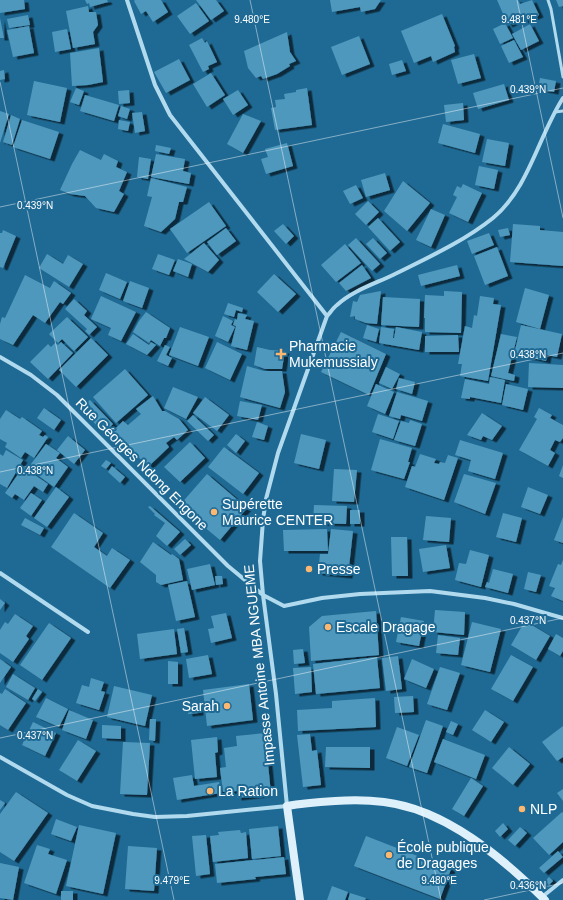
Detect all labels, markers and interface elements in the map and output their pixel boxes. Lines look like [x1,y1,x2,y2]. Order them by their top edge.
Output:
text: 9.480°E [234,14,270,25]
text: 9.481°E [501,14,537,25]
text: 0.439°N [510,84,546,95]
text: 0.439°N [17,200,53,211]
place label: Pharmacie Mukemussialy [289,338,378,370]
marker: Pharmacie Mukemussialy [276,349,286,359]
text: 0.438°N [510,349,546,360]
street label: Rue Géorges Ndong Engone [72,394,212,534]
text: 0.438°N [17,465,53,476]
place label: Supérette Maurice CENTER [222,496,333,528]
marker: Supérette Maurice CENTER [209,507,219,517]
place label: Presse [317,561,361,577]
street label: Impasse Antoine MBA NGUEME [240,564,278,766]
marker: Presse [304,564,314,574]
text: 0.437°N [510,615,546,626]
place label: Escale Dragage [336,619,436,635]
marker: Escale Dragage [323,622,333,632]
place label: Sarah [182,698,219,714]
marker: Sarah [222,701,232,711]
text: 0.437°N [17,730,53,741]
place label: La Ration [218,783,278,799]
marker: La Ration [205,786,215,796]
place label: NLP [530,801,557,817]
marker: NLP [517,804,527,814]
place label: École publique de Dragages [397,839,489,871]
marker: École publique de Dragages [384,850,394,860]
text: 9.479°E [154,875,190,886]
text: 9.480°E [421,875,457,886]
text: 0.436°N [510,880,546,891]

